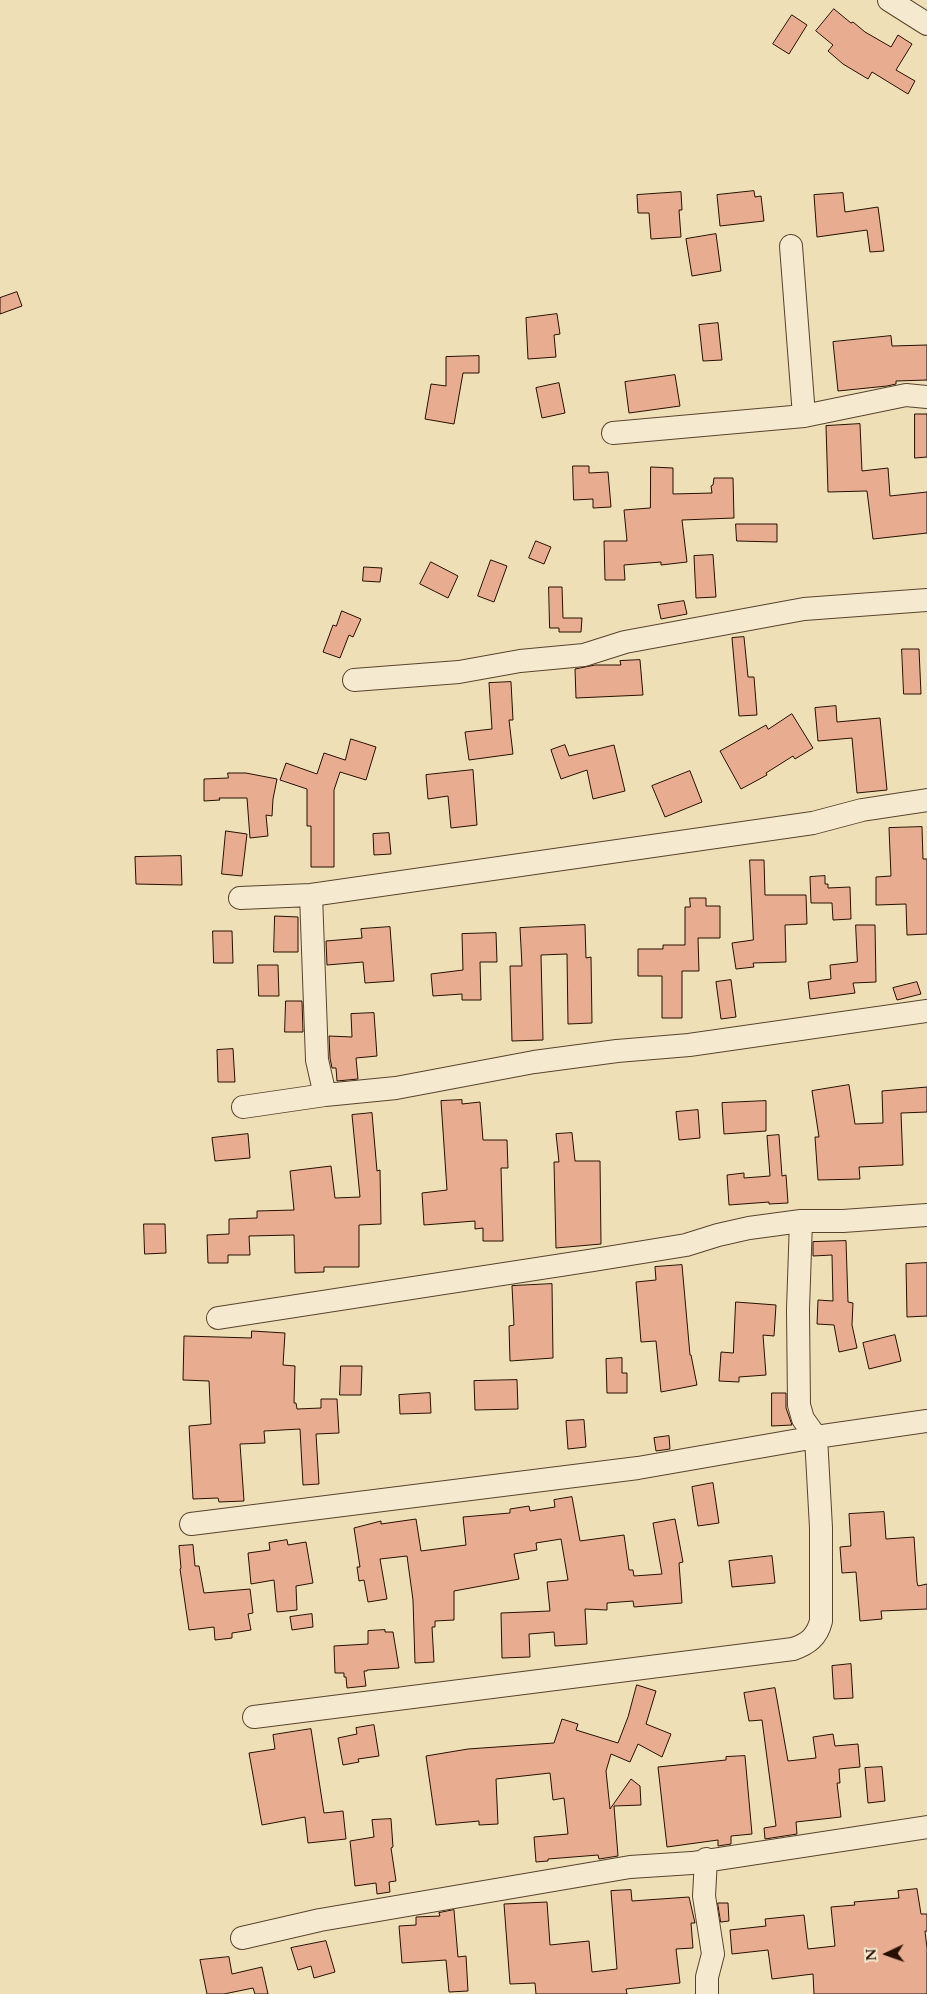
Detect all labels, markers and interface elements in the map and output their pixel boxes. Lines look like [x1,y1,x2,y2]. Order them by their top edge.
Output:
north arrow [862,1929,912,1979]
text: N [862,1948,881,1961]

